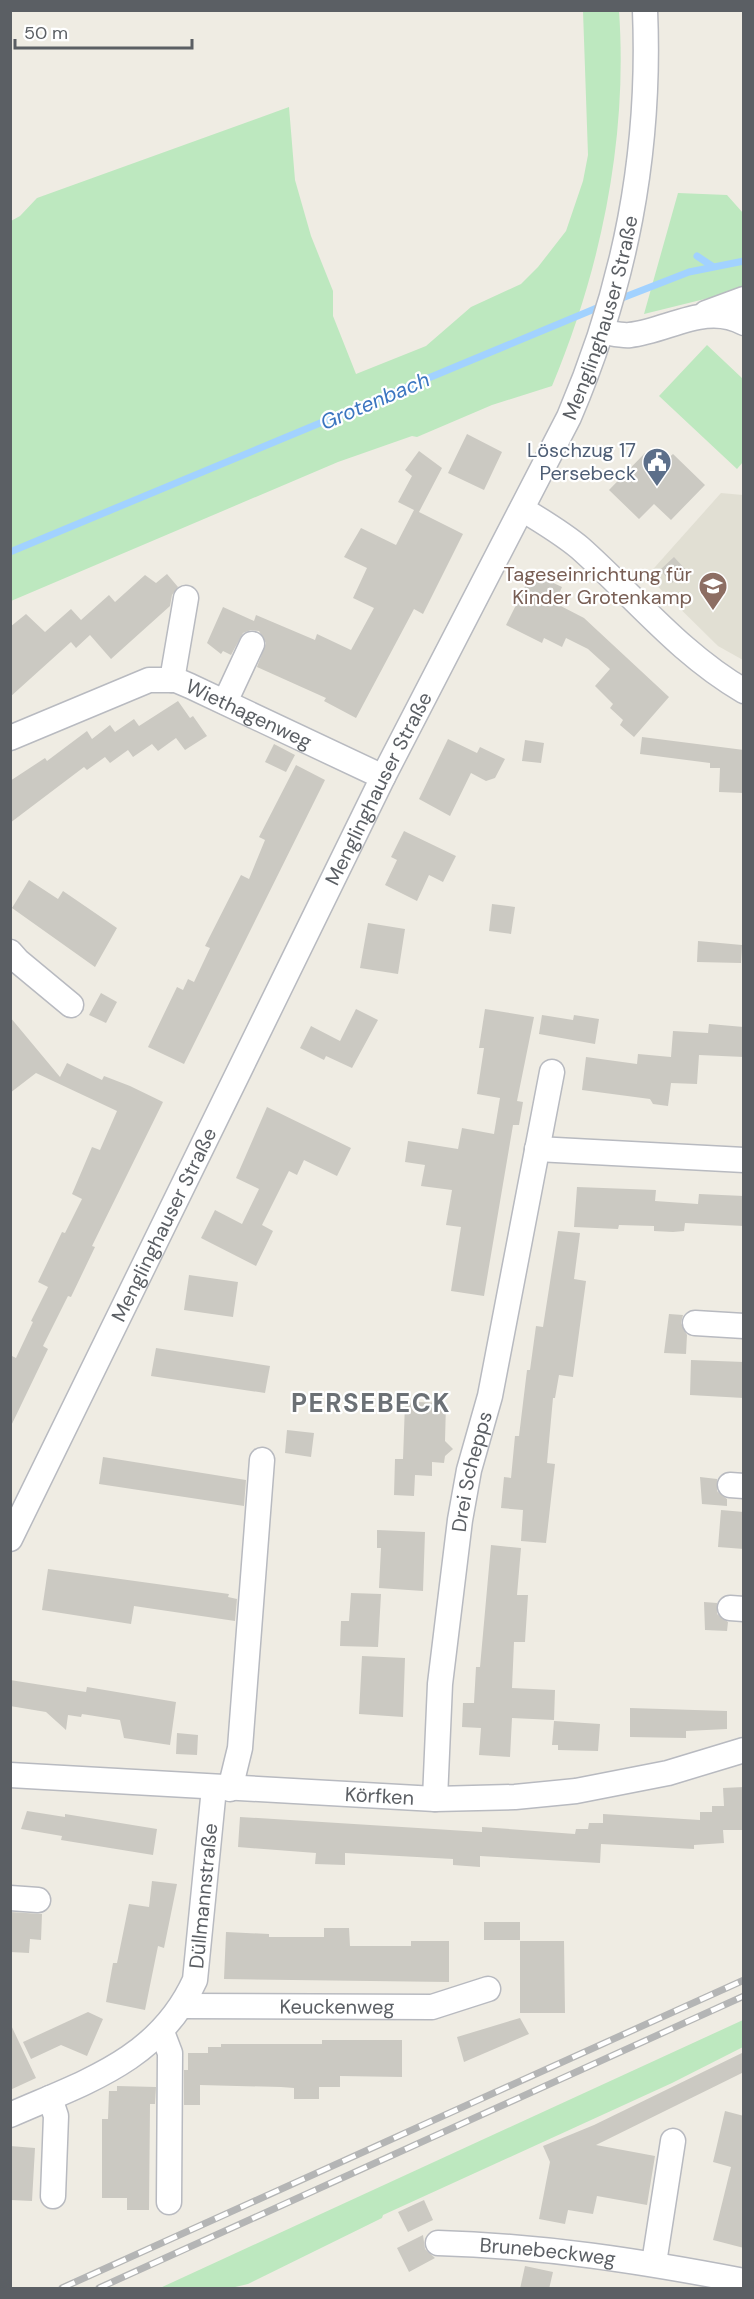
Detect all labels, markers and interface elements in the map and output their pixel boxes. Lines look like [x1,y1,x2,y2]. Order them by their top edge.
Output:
scale bar [15,12,192,50]
text: 50 m [24,21,68,45]
street label: Menglinghauser Straße [556,213,644,424]
water label: Grotenbach [316,365,434,437]
place label: Löschzug 17 Persebeck [527,437,636,486]
public building icon: Löschzug 17 Persebeck [641,446,673,488]
place label: Tageseinrichtung für Kinder Grotenkamp [504,561,692,610]
school or university icon: Tageseinrichtung für Kinder Grotenkamp [697,570,729,612]
street label: Wiethagenweg [182,673,316,755]
street label: Menglinghauser Straße [319,687,438,889]
street label: Menglinghauser Straße [105,1123,222,1326]
district label: PERSEBECK [291,1386,451,1420]
street label: Drei Schepps [446,1408,498,1533]
street label: Körfken [344,1781,415,1811]
street label: Düllmannstraße [183,1822,223,1970]
street label: Keuckenweg [279,1993,395,2020]
street label: Brunebeckweg [479,2232,617,2272]

